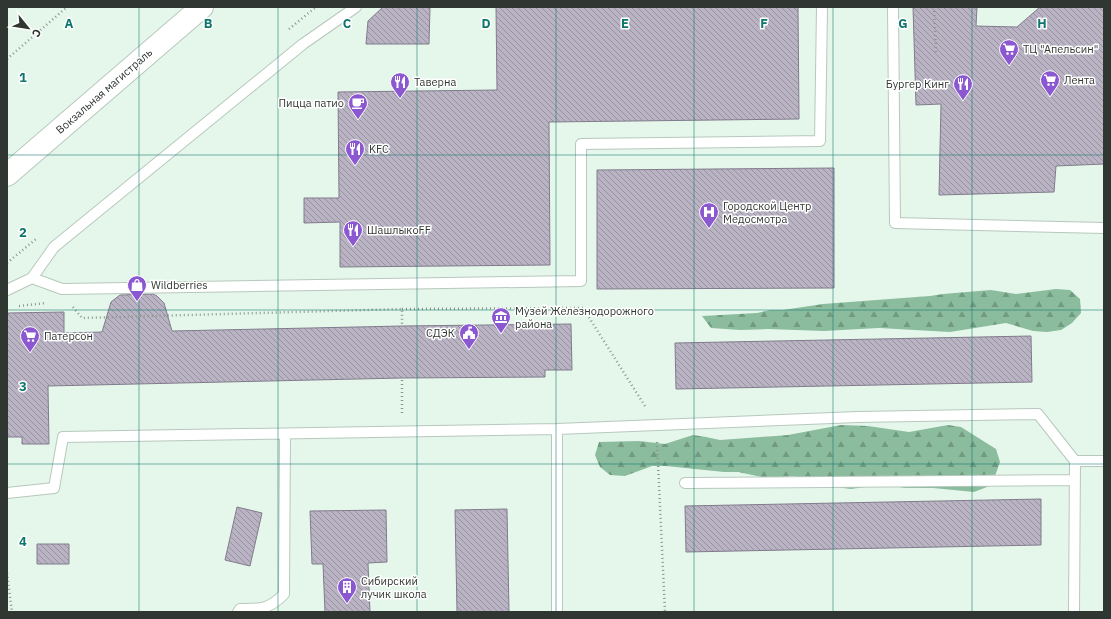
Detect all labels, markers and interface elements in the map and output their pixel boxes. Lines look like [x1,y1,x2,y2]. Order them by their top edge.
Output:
north arrow [8,8,48,48]
text: A [65,15,74,32]
text: B [204,15,213,32]
text: C [343,15,352,32]
text: D [481,15,491,32]
text: E [621,15,629,32]
text: F [760,15,768,32]
text: G [898,15,908,32]
text: H [1037,15,1047,32]
text: С [29,26,45,40]
supermarket icon: ТЦ "Апельсин" [998,38,1020,66]
place label: ТЦ "Апельсин" [1023,42,1098,56]
street label: Вокзальная магистраль [53,45,155,137]
text: 1 [19,69,27,86]
supermarket icon: Лента [1039,69,1061,97]
restaurant icon: Таверна [389,71,411,99]
restaurant icon: Бургер Кинг [952,73,974,101]
place label: Лента [1064,73,1095,87]
place label: Таверна [414,75,456,89]
place label: Бургер Кинг [886,77,949,91]
cafe icon: Пицца патио [347,92,369,120]
place label: Пицца патио [278,96,344,110]
restaurant icon: KFC [344,138,366,166]
place label: KFC [369,142,389,156]
place label: Городской Центр Медосмотра [723,199,811,226]
hospital icon: Городской Центр Медосмотра [698,201,720,229]
restaurant icon: ШашлыкoFF [342,219,364,247]
place label: ШашлыкoFF [367,223,431,237]
text: 2 [19,224,27,241]
shop icon: Wildberries [126,274,148,302]
place label: Wildberries [151,278,208,292]
place label: Музей Железнодорожного района [515,304,654,331]
museum icon: Музей Железнодорожного района [490,306,512,334]
public building icon: СДЭК [458,322,480,350]
supermarket icon: Патерсон [19,325,41,353]
place label: СДЭК [426,326,455,340]
place label: Патерсон [44,329,93,343]
text: 3 [19,378,27,395]
text: 4 [19,533,27,550]
place label: Сибирский лучик школа [361,574,427,601]
building icon: Сибирский лучик школа [336,576,358,604]

